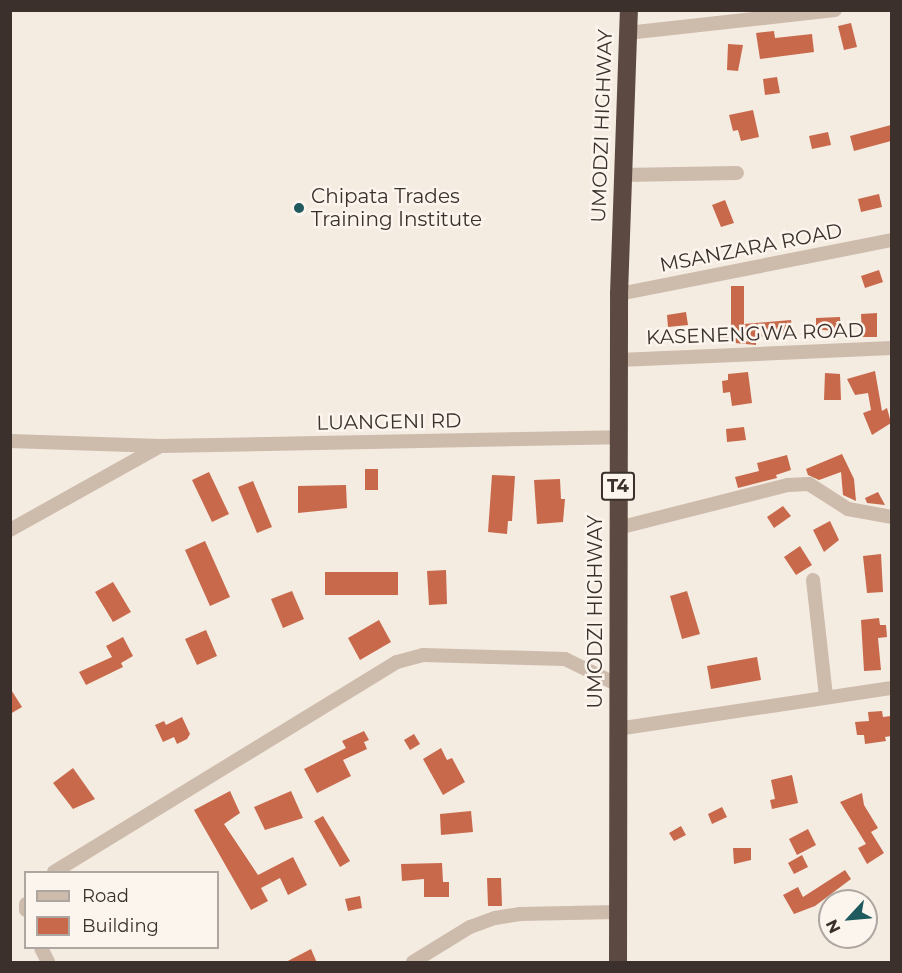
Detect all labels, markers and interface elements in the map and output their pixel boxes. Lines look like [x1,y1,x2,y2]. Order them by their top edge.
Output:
street label: UMODZI HIGHWAY [587,29,617,223]
place label: Chipata Trades Training Institute [311,184,482,231]
marker: Chipata Trades Training Institute [292,201,306,215]
street label: MSANZARA ROAD [658,219,844,277]
street label: KASENENGWA ROAD [646,318,864,350]
street label: LUANGENI RD [316,409,462,435]
road number: T4 [600,471,636,501]
street label: UMODZI HIGHWAY [583,515,607,709]
legend [24,871,219,949]
text: Road [82,885,129,907]
north arrow [818,889,878,949]
text: Building [82,915,159,937]
text: N [822,916,845,936]

